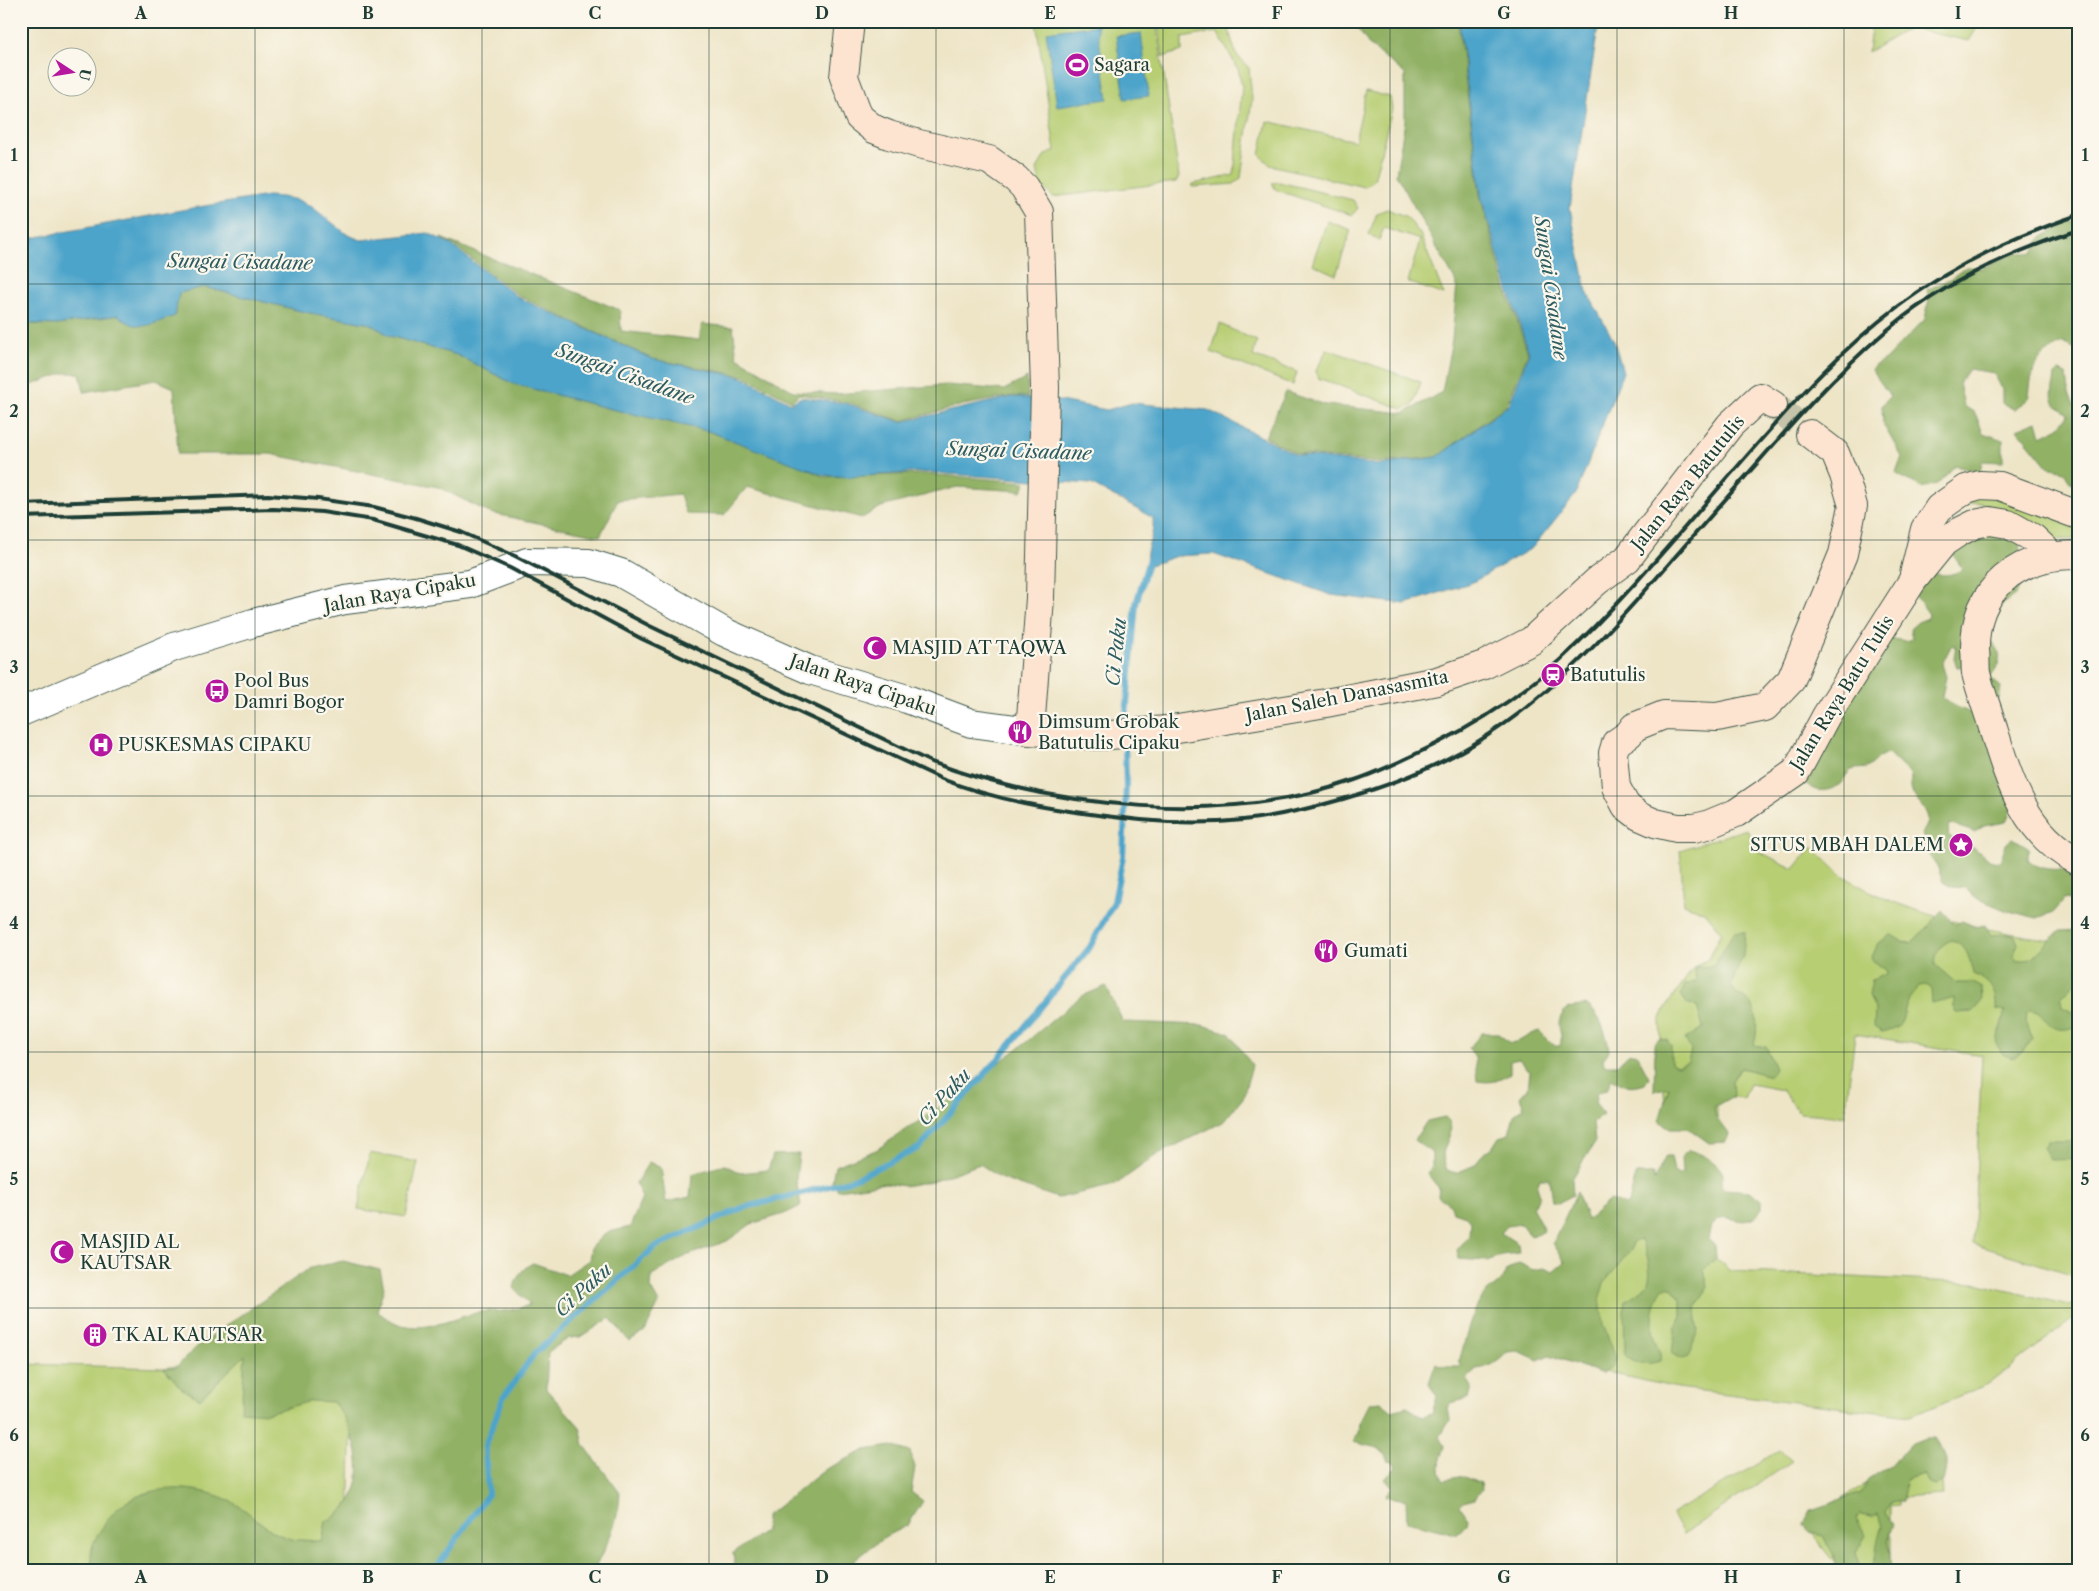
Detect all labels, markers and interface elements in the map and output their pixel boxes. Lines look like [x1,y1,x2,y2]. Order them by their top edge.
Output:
text: A [134,3,148,23]
text: B [362,3,374,23]
text: C [589,3,601,23]
text: D [815,3,829,23]
text: E [1044,3,1056,23]
text: F [1272,3,1283,23]
text: G [1497,3,1511,23]
text: H [1724,3,1738,23]
text: I [1955,3,1962,23]
north arrow [48,48,98,98]
sports icon: Sagara [1064,52,1090,78]
place label: Sagara [1094,54,1151,76]
text: U [75,67,95,83]
text: 1 [10,145,18,165]
text: 1 [2081,145,2089,165]
water label: Sungai Cisadane [1529,214,1573,362]
water label: Sungai Cisadane [166,249,313,275]
water label: Sungai Cisadane [552,338,698,410]
text: 2 [9,401,19,421]
text: 2 [2080,401,2090,421]
street label: Jalan Raya Batutulis [1625,411,1749,558]
water label: Sungai Cisadane [945,437,1093,465]
street label: Jalan Raya Cipaku [319,569,478,618]
street label: Jalan Raya Batu Tulis [1784,611,1899,777]
water label: Ci Paku [1101,616,1131,687]
mosque icon: MASJID AT TAQWA [862,635,888,661]
place label: MASJID AT TAQWA [892,637,1067,659]
street label: Jalan Raya Cipaku [784,649,939,720]
text: 3 [9,657,19,677]
text: 3 [2080,657,2090,677]
station icon: Batutulis [1540,662,1566,688]
place label: Batutulis [1570,664,1646,686]
street label: Jalan Saleh Danasasmita [1241,665,1451,727]
place label: Pool Bus Damri Bogor [234,670,345,713]
bus stop icon: Pool Bus Damri Bogor [204,678,230,704]
place label: Dimsum Grobak Batutulis Cipaku [1038,711,1181,754]
restaurant icon: Dimsum Grobak Batutulis Cipaku [1007,719,1033,745]
hospital icon: PUSKESMAS CIPAKU [88,732,114,758]
place label: PUSKESMAS CIPAKU [118,734,312,756]
place icon: SITUS MBAH DALEM [1948,832,1974,858]
place label: SITUS MBAH DALEM [1750,834,1944,856]
text: 4 [9,913,19,933]
text: 4 [2080,913,2090,933]
restaurant icon: Gumati [1313,938,1339,964]
place label: Gumati [1344,940,1408,962]
water label: Ci Paku [913,1063,976,1130]
text: 5 [10,1169,19,1189]
text: 5 [2081,1169,2090,1189]
place label: MASJID AL KAUTSAR [80,1231,180,1274]
mosque icon: MASJID AL KAUTSAR [49,1239,75,1265]
water label: Ci Paku [550,1258,617,1321]
building icon: TK AL KAUTSAR [82,1322,108,1348]
place label: TK AL KAUTSAR [112,1324,264,1346]
text: 6 [9,1425,19,1445]
text: 6 [2080,1425,2090,1445]
text: A [134,1567,148,1587]
text: B [362,1567,374,1587]
text: C [589,1567,601,1587]
text: D [815,1567,829,1587]
text: E [1044,1567,1056,1587]
text: F [1272,1567,1283,1587]
text: G [1497,1567,1511,1587]
text: H [1724,1567,1738,1587]
text: I [1955,1567,1962,1587]

